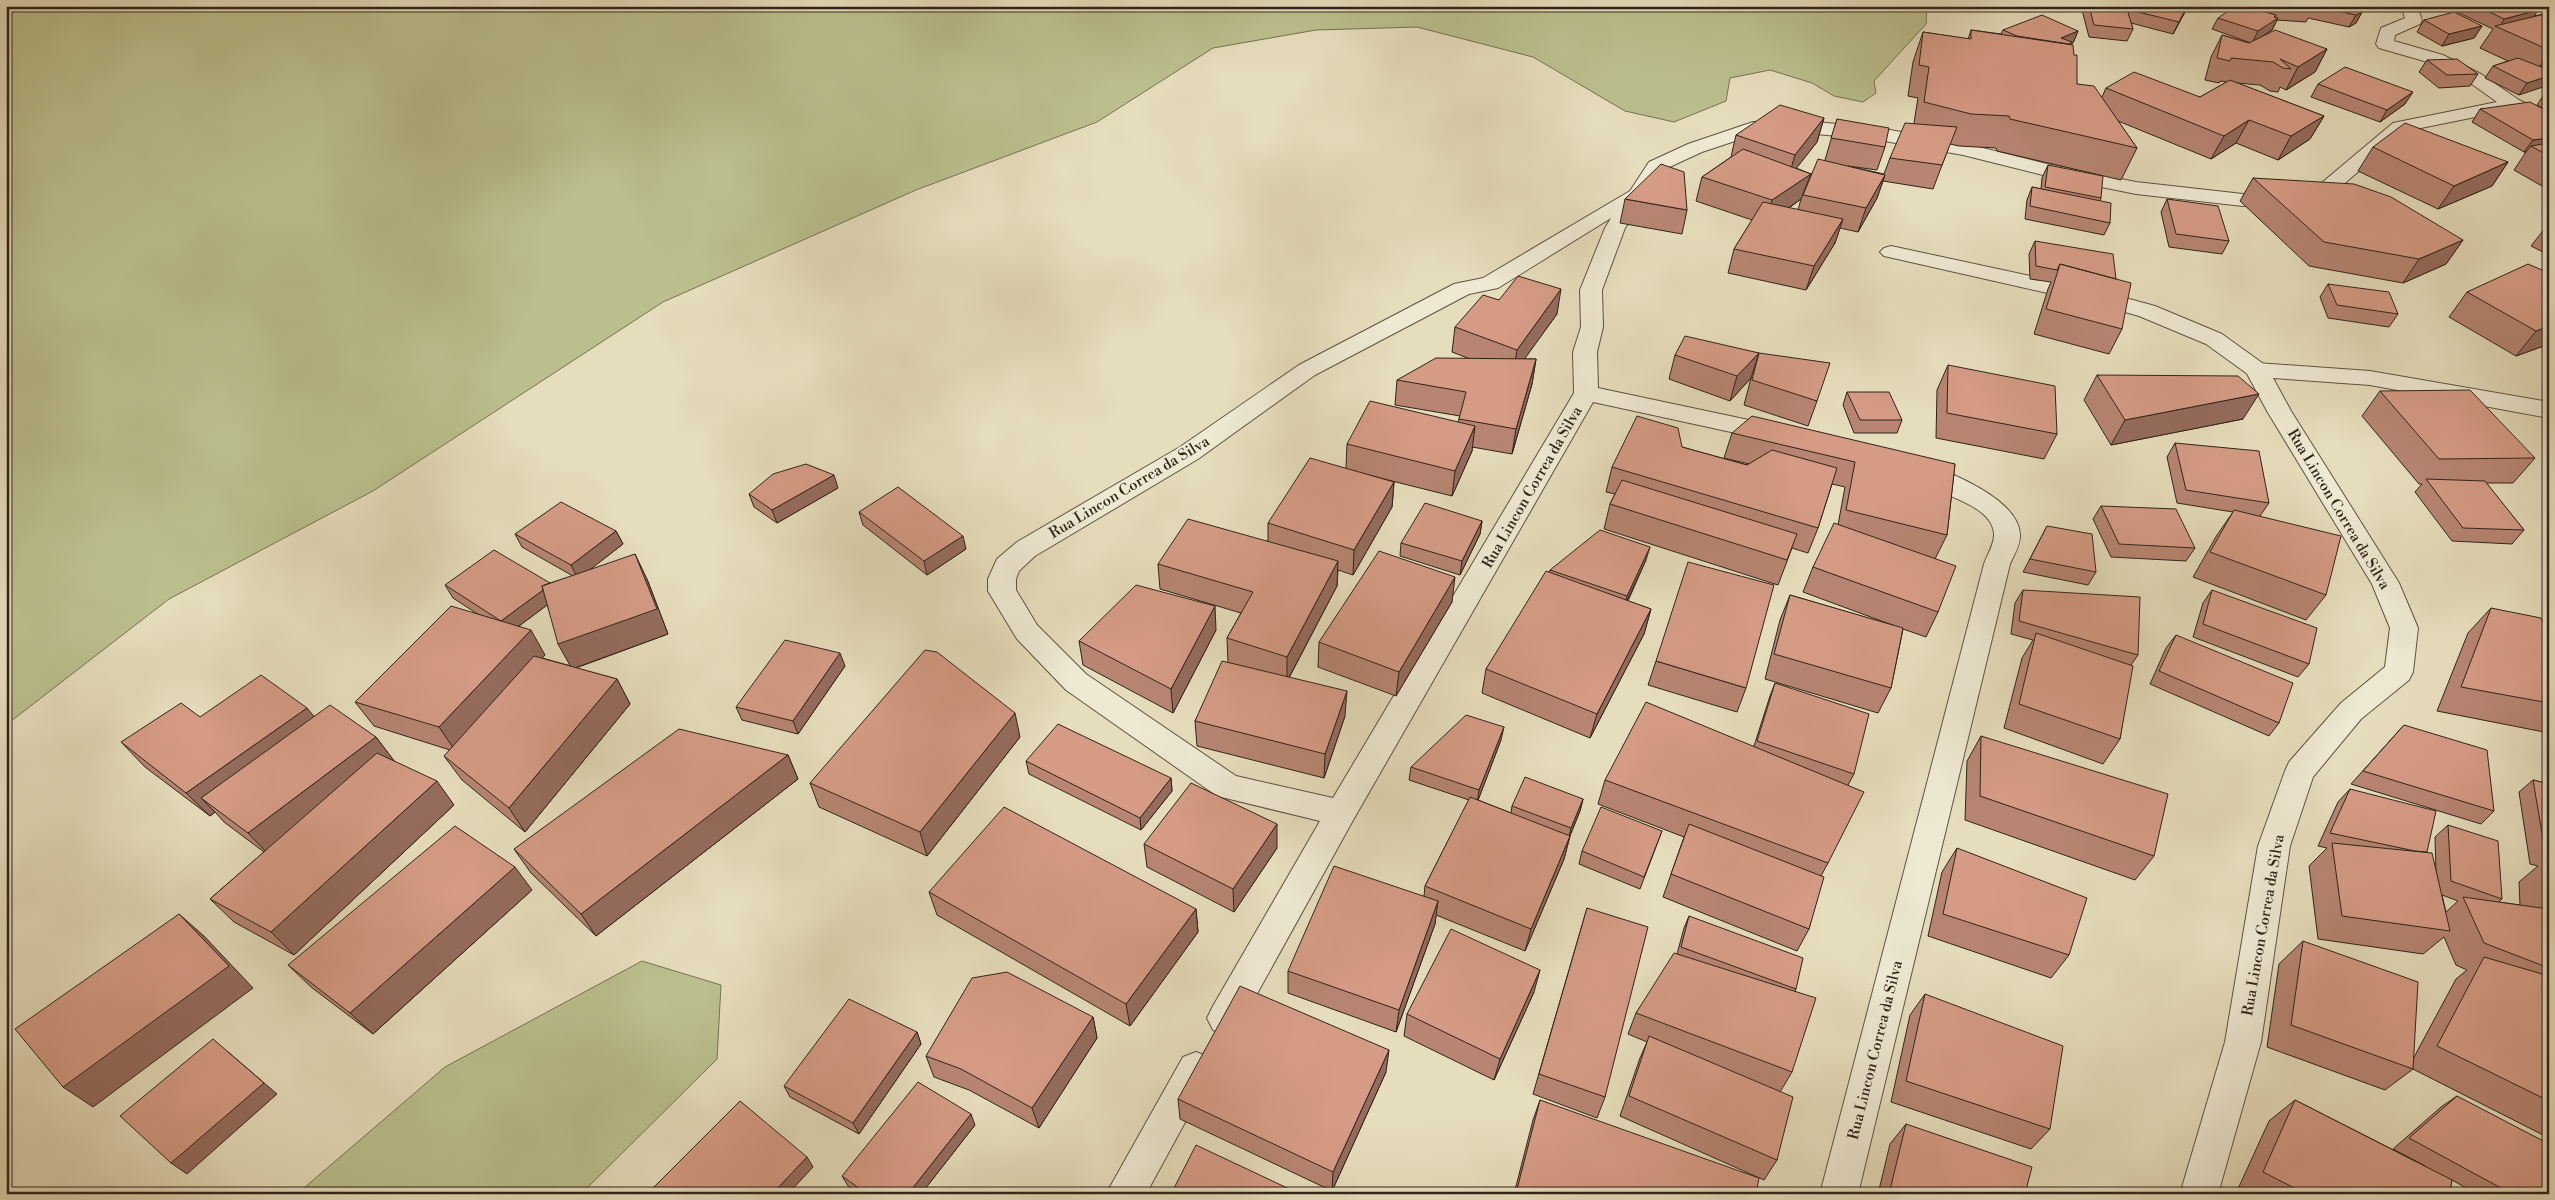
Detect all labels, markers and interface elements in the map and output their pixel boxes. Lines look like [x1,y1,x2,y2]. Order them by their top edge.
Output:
street label: Rua Lincon Correa da Silva [1478,403,1587,572]
street label: Rua Lincon Correa da Silva [2283,426,2394,593]
street label: Rua Lincon Correa da Silva [1046,432,1213,543]
street label: Rua Lincon Correa da Silva [2238,832,2289,1017]
street label: Rua Lincon Correa da Silva [1844,958,1907,1142]

